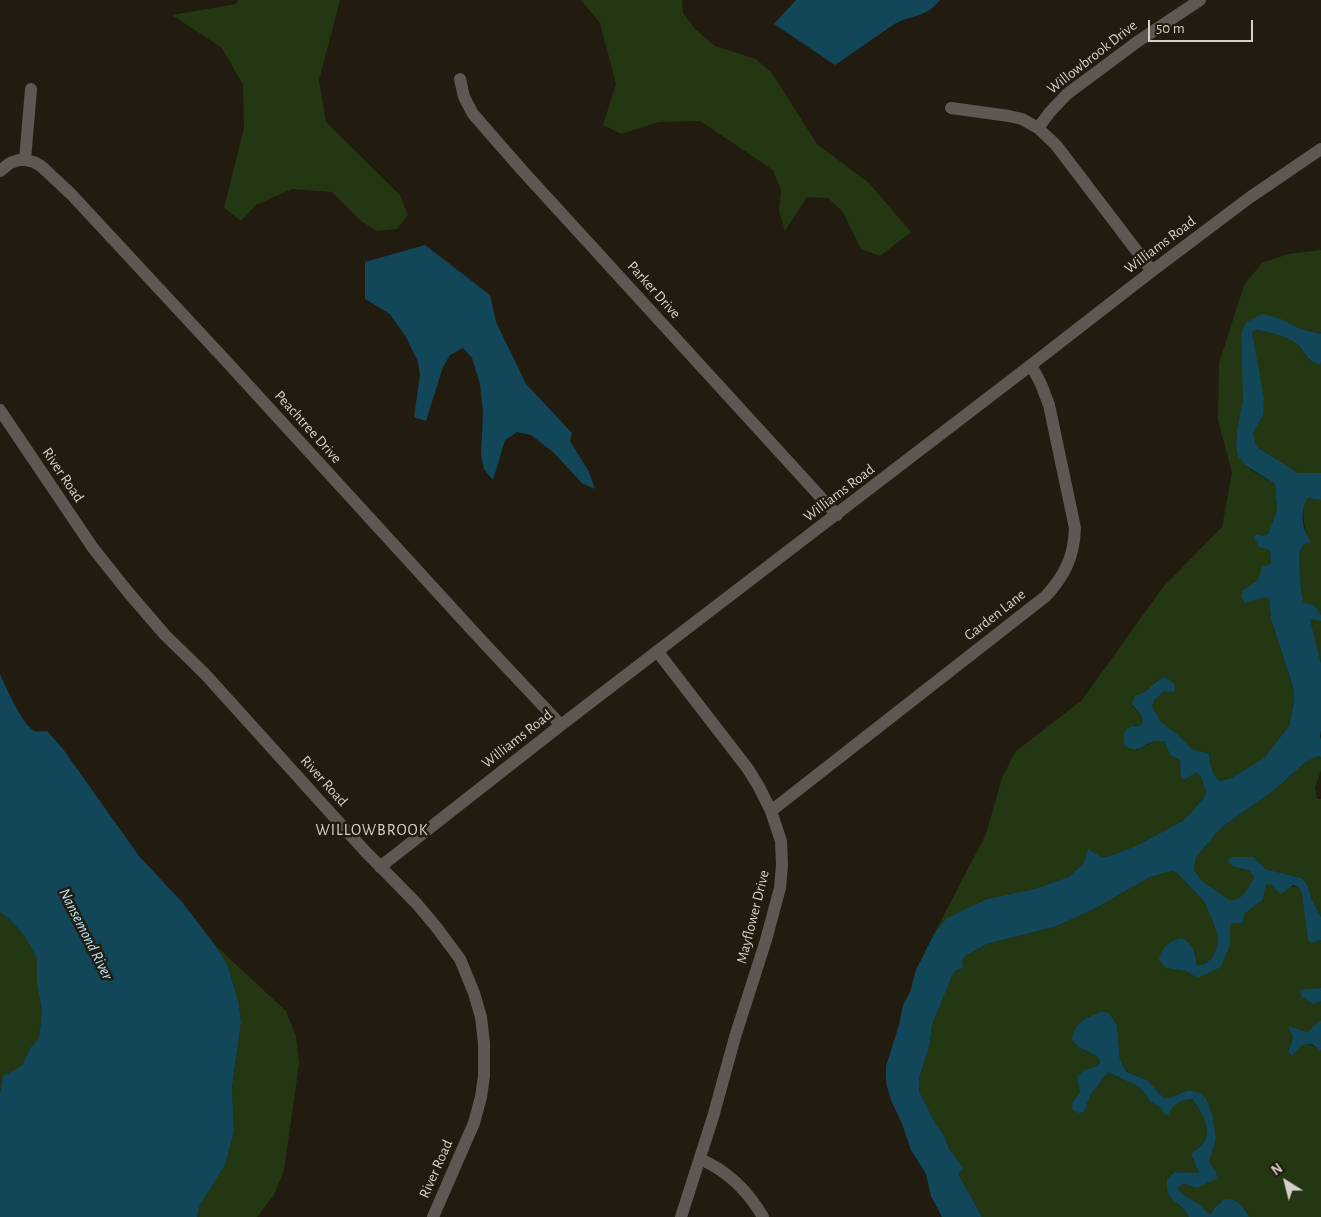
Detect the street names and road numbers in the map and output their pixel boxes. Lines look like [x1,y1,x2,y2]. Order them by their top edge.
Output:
street label: Willowbrook Drive [1043,16,1141,98]
street label: Williams Road [1121,212,1199,278]
street label: Parker Drive [624,258,684,322]
street label: Peachtree Drive [271,387,345,467]
street label: River Road [38,444,88,506]
street label: Williams Road [800,460,878,526]
street label: Garden Lane [961,585,1029,645]
street label: Williams Road [478,706,556,772]
street label: River Road [297,752,351,810]
street label: Mayflower Drive [733,868,773,966]
street label: River Road [415,1137,457,1201]

